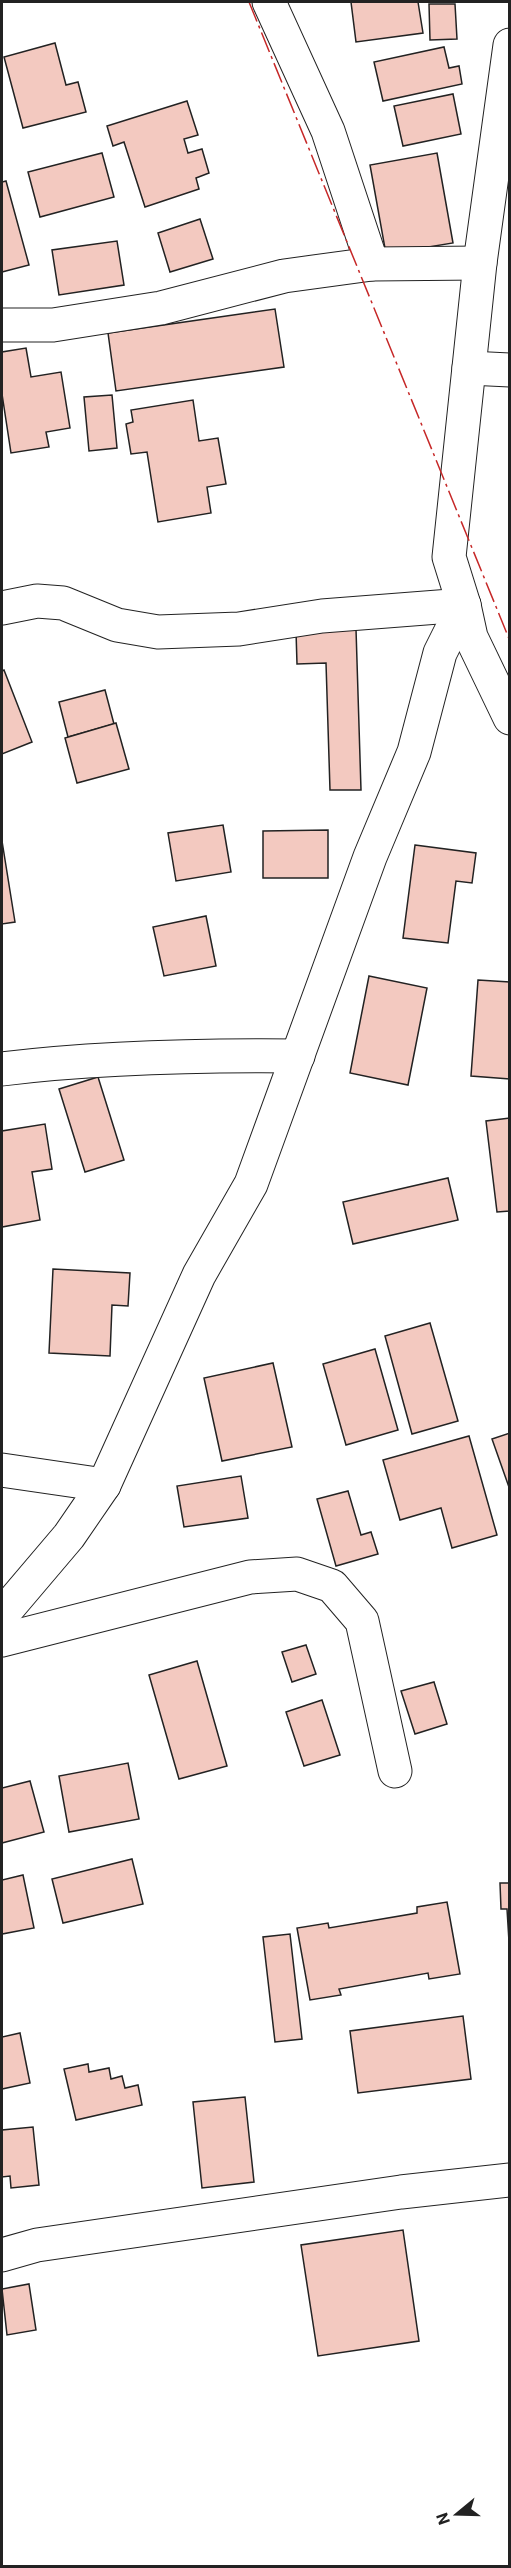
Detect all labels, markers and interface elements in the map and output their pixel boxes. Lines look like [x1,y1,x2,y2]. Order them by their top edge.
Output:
north arrow [427,2484,487,2544]
text: N [432,2510,454,2527]

